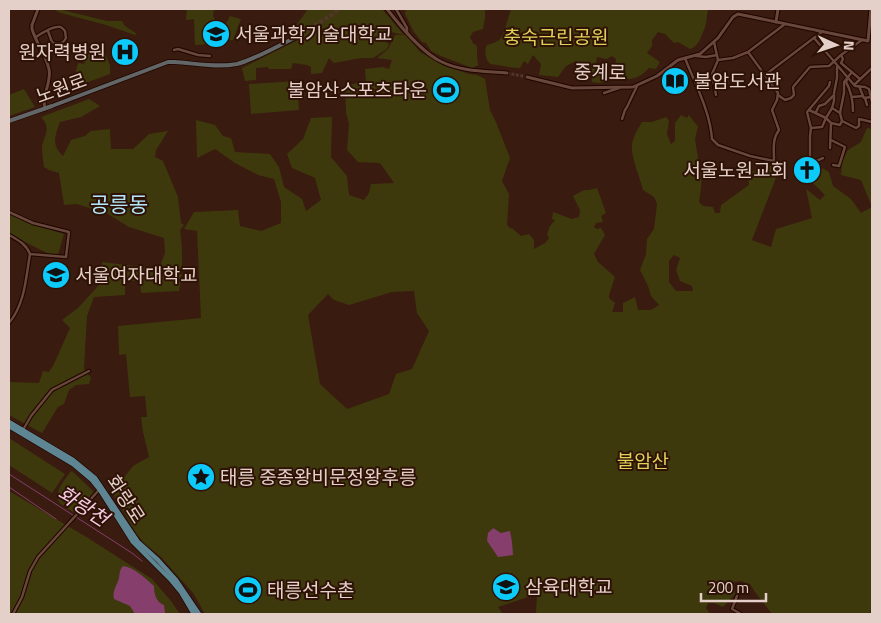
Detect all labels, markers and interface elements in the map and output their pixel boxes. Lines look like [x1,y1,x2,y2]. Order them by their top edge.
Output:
school or university icon: 서울과학기술대학교 [201,19,231,49]
place label: 서울과학기술대학교 [235,19,392,48]
north arrow [811,20,861,70]
park label: 충숙근린공원 [504,22,608,51]
place label: 원자력병원 [19,37,106,66]
hospital icon: 원자력병원 [110,37,140,67]
text: N [839,40,860,51]
street label: 중계로 [574,57,626,86]
street label: 노원로 [31,65,90,110]
library icon: 불암도서관 [660,66,690,96]
place label: 불암도서관 [694,66,781,95]
place label: 불암산스포츠타운 [287,75,427,104]
sports icon: 불암산스포츠타운 [431,75,461,105]
place label: 서울노원교회 [683,155,788,184]
church icon: 서울노원교회 [792,155,822,185]
district label: 공릉동 [90,188,148,220]
school or university icon: 서울여자대학교 [41,260,71,290]
place label: 서울여자대학교 [75,260,197,289]
park label: 불암산 [617,446,669,475]
place icon: 태릉 중종왕비문정왕후릉 [186,462,216,492]
place label: 태릉 중종왕비문정왕후릉 [220,462,416,491]
street label: 화랑로 [100,469,153,529]
water label: 화랑천 [52,478,117,535]
scale bar [701,570,766,602]
school or university icon: 삼육대학교 [491,572,521,602]
place label: 삼육대학교 [525,572,612,601]
sports icon: 태릉선수촌 [233,575,263,605]
place label: 태릉선수촌 [267,575,354,604]
text: 200 m [708,576,749,599]

